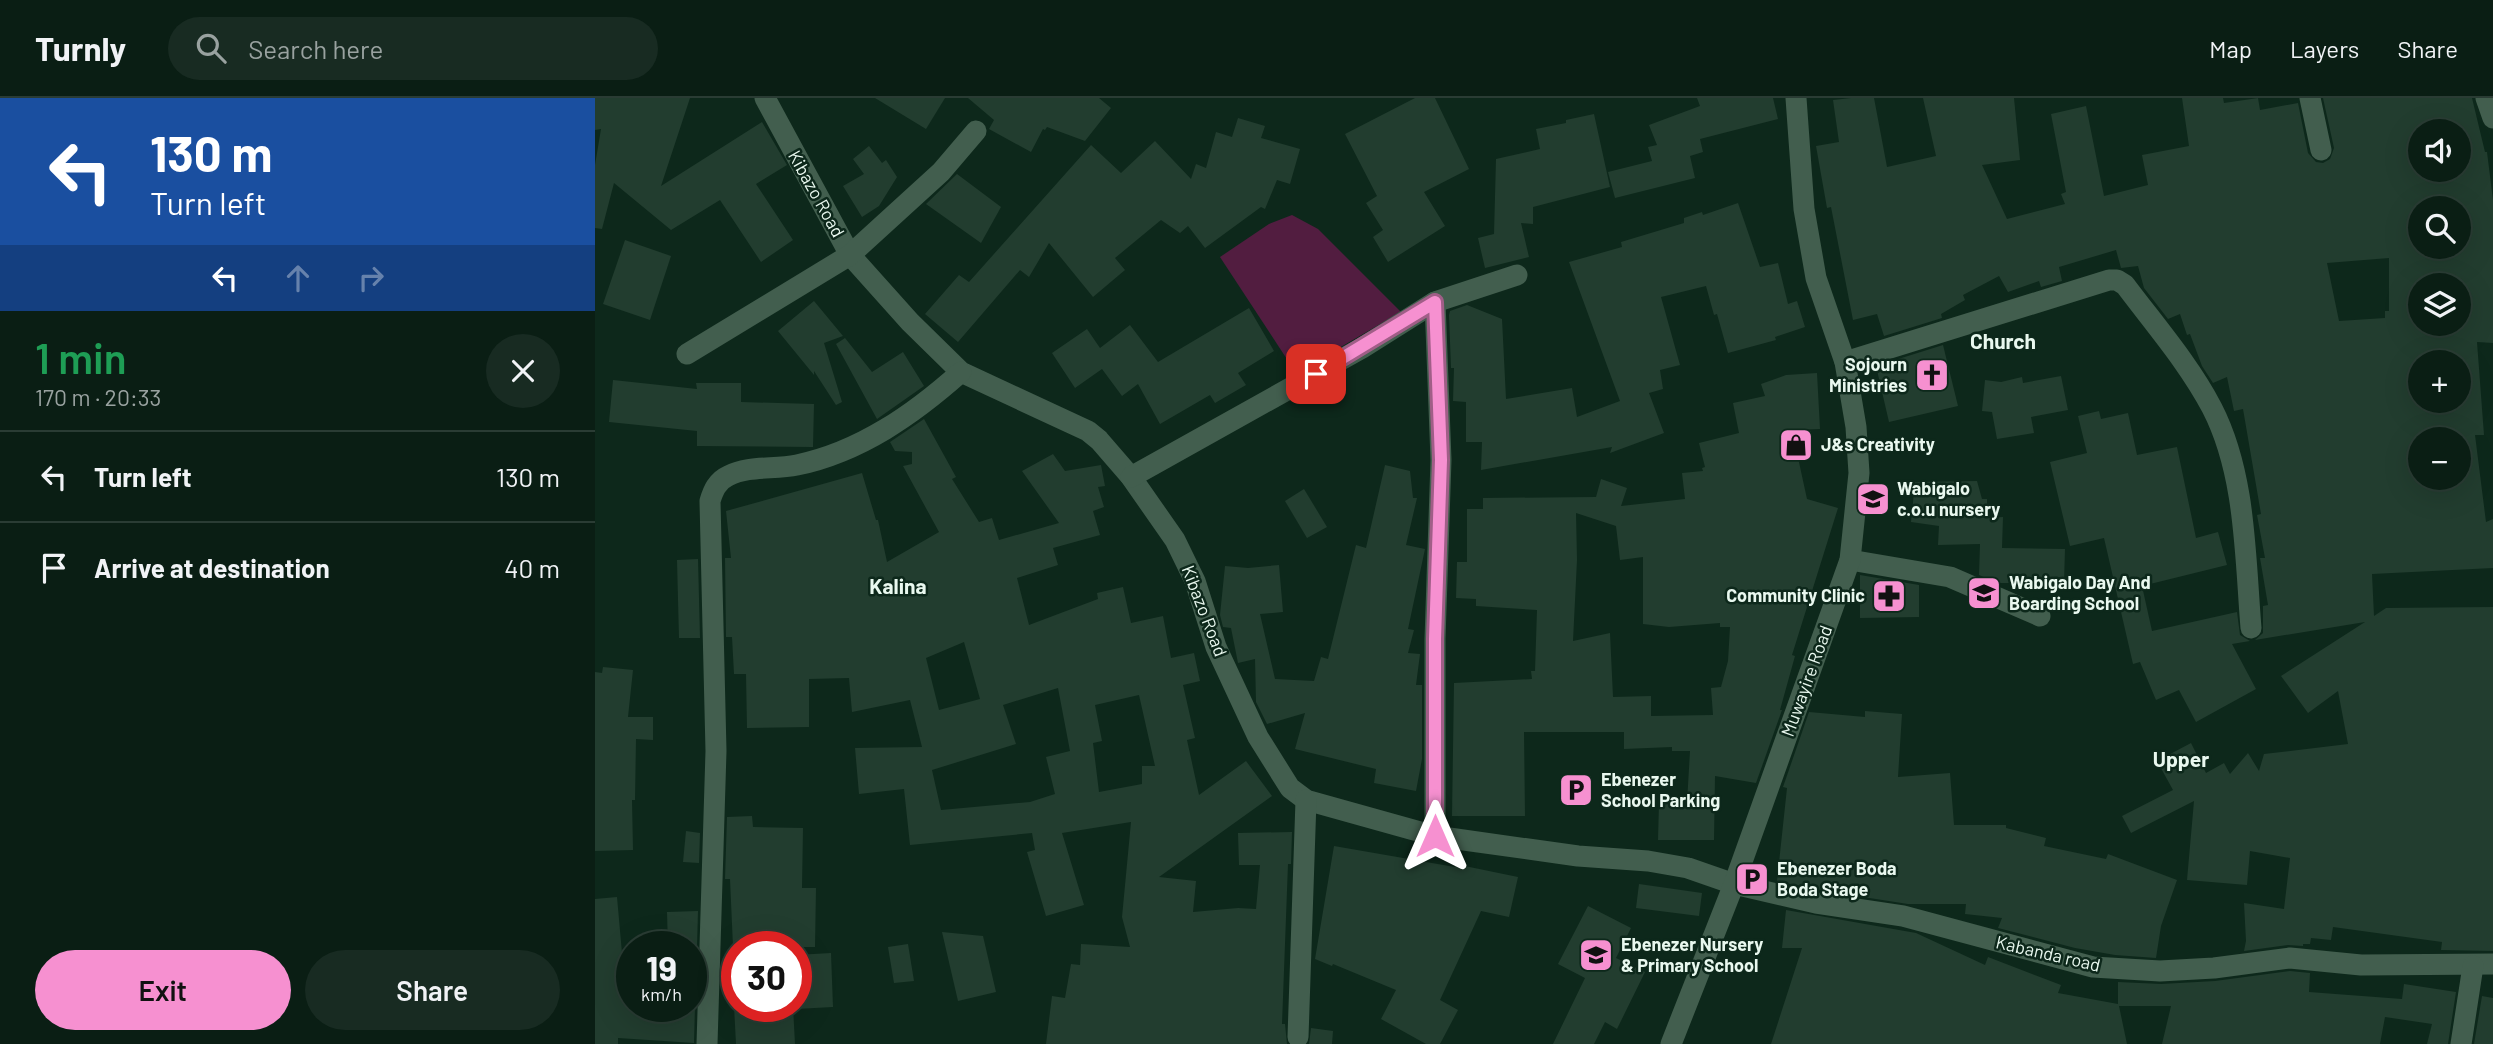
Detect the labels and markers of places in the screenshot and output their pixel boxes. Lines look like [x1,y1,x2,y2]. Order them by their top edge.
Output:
pin [1286,344,1346,404]
place label: Sojourn Ministries [1829,353,1907,396]
church icon: Sojourn Ministries [1913,356,1951,394]
shop icon: J&s Creativity [1777,426,1815,464]
place label: J&s Creativity [1821,433,1935,455]
place label: Wabigalo c.o.u nursery [1897,477,2000,520]
school or university icon: Wabigalo c.o.u nursery [1854,480,1892,518]
place label: Wabigalo Day And Boarding School [2009,571,2151,614]
school or university icon: Wabigalo Day And Boarding School [1965,574,2003,612]
pharmacy icon: Community Clinic [1870,577,1908,615]
place label: Community Clinic [1726,584,1865,606]
place label: Ebenezer School Parking [1601,768,1720,811]
parking icon: Ebenezer School Parking [1557,771,1595,809]
place label: Ebenezer Boda Boda Stage [1777,857,1897,900]
parking icon: Ebenezer Boda Boda Stage [1733,860,1771,898]
place label: Ebenezer Nursery & Primary School [1621,933,1763,976]
school or university icon: Ebenezer Nursery & Primary School [1577,936,1615,974]

